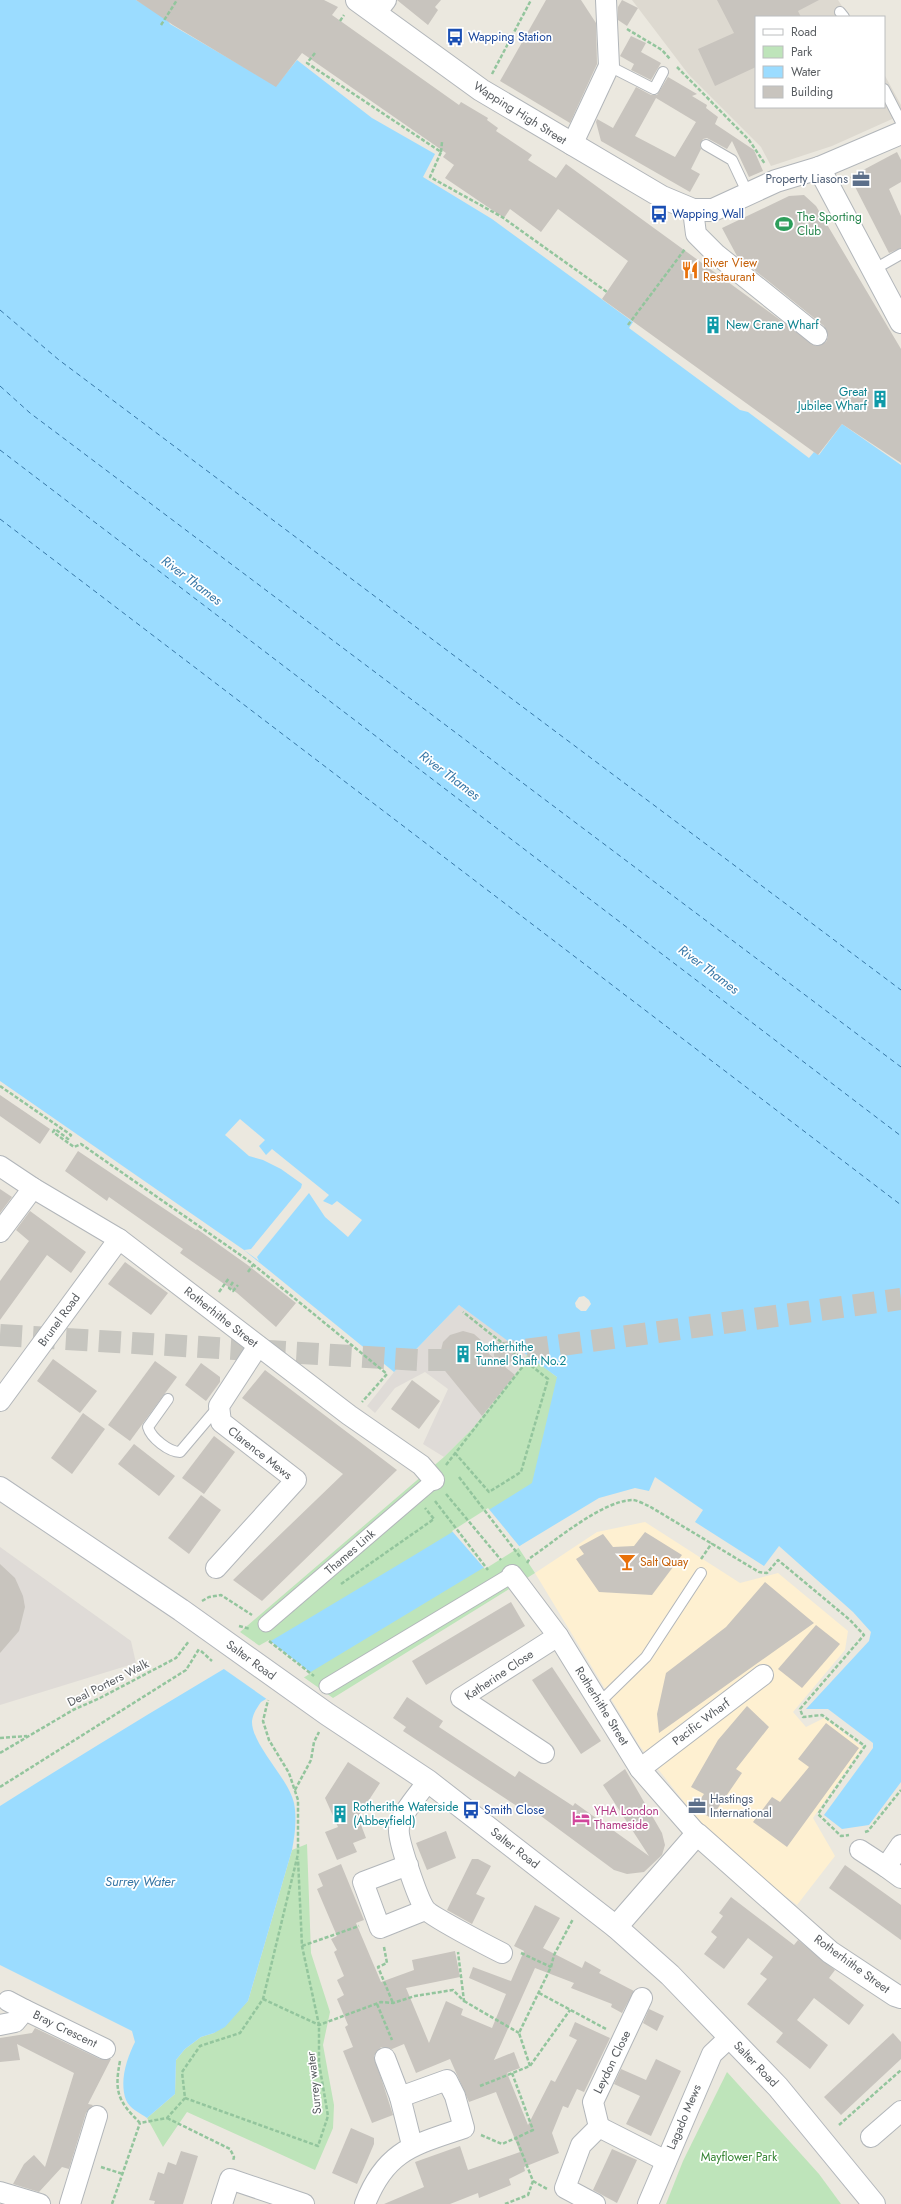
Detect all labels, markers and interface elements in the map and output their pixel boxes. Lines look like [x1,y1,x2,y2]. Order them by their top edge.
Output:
legend [755,16,885,108]
text: Road [791,23,817,41]
bus stop icon: Wapping Station [445,27,465,47]
place label: Wapping Station [468,28,552,46]
text: Park [791,43,813,61]
text: Water [791,63,822,81]
street label: Wapping High Street [470,77,570,149]
text: Building [791,83,833,101]
office icon: Property Liasons [851,169,871,189]
place label: Property Liasons [765,170,848,188]
bus stop icon: Wapping Wall [649,204,669,224]
place label: Wapping Wall [672,205,744,223]
place label: The Sporting Club [797,208,862,240]
sports icon: The Sporting Club [774,214,794,234]
place label: River View Restaurant [703,254,758,286]
restaurant icon: River View Restaurant [680,260,700,280]
building icon: New Crane Wharf [703,315,723,335]
place label: New Crane Wharf [726,316,819,334]
place label: Great Jubilee Wharf [796,383,868,415]
building icon: Great Jubilee Wharf [870,389,890,409]
water label: River Thames [157,551,227,610]
water label: River Thames [415,746,485,805]
water label: River Thames [674,940,744,999]
street label: Rotherhithe Street [180,1282,262,1352]
street label: Brunel Road [34,1290,84,1350]
place label: Rotherhithe Tunnel Shaft No.2 [476,1338,566,1370]
building icon: Rotherhithe Tunnel Shaft No.2 [453,1344,473,1364]
street label: Clarence Mews [224,1422,296,1484]
street label: Thames Link [321,1524,380,1579]
bar icon: Salt Quay [617,1552,637,1572]
place label: Salt Quay [640,1553,689,1571]
street label: Salter Road [222,1636,280,1684]
street label: Katherine Close [461,1645,537,1705]
street label: Deal Porters Walk [64,1654,153,1711]
street label: Rotherhithe Street [571,1663,633,1749]
street label: Pacific Wharf [668,1694,734,1750]
place label: Hastings International [710,1790,772,1822]
office icon: Hastings International [687,1796,707,1816]
place label: Rotherithe Waterside (Abbeyfield) [353,1798,458,1830]
bus stop icon: Smith Close [461,1800,481,1820]
place label: Smith Close [484,1801,544,1819]
place label: YHA London Thameside [594,1802,659,1834]
building icon: Rotherithe Waterside (Abbeyfield) [330,1804,350,1824]
hotel icon: YHA London Thameside [571,1808,591,1828]
street label: Salter Road [487,1823,543,1873]
water label: Surrey Water [105,1872,176,1891]
street label: Rotherhithe Street [810,1930,894,1998]
street label: Bray Crescent [30,2006,100,2052]
street label: Leydon Close [589,2027,635,2097]
street label: Salter Road [729,2037,783,2091]
street label: Surrey water [302,2050,326,2115]
street label: Lagado Mews [662,2081,706,2153]
park label: Mayflower Park [701,2148,778,2166]

